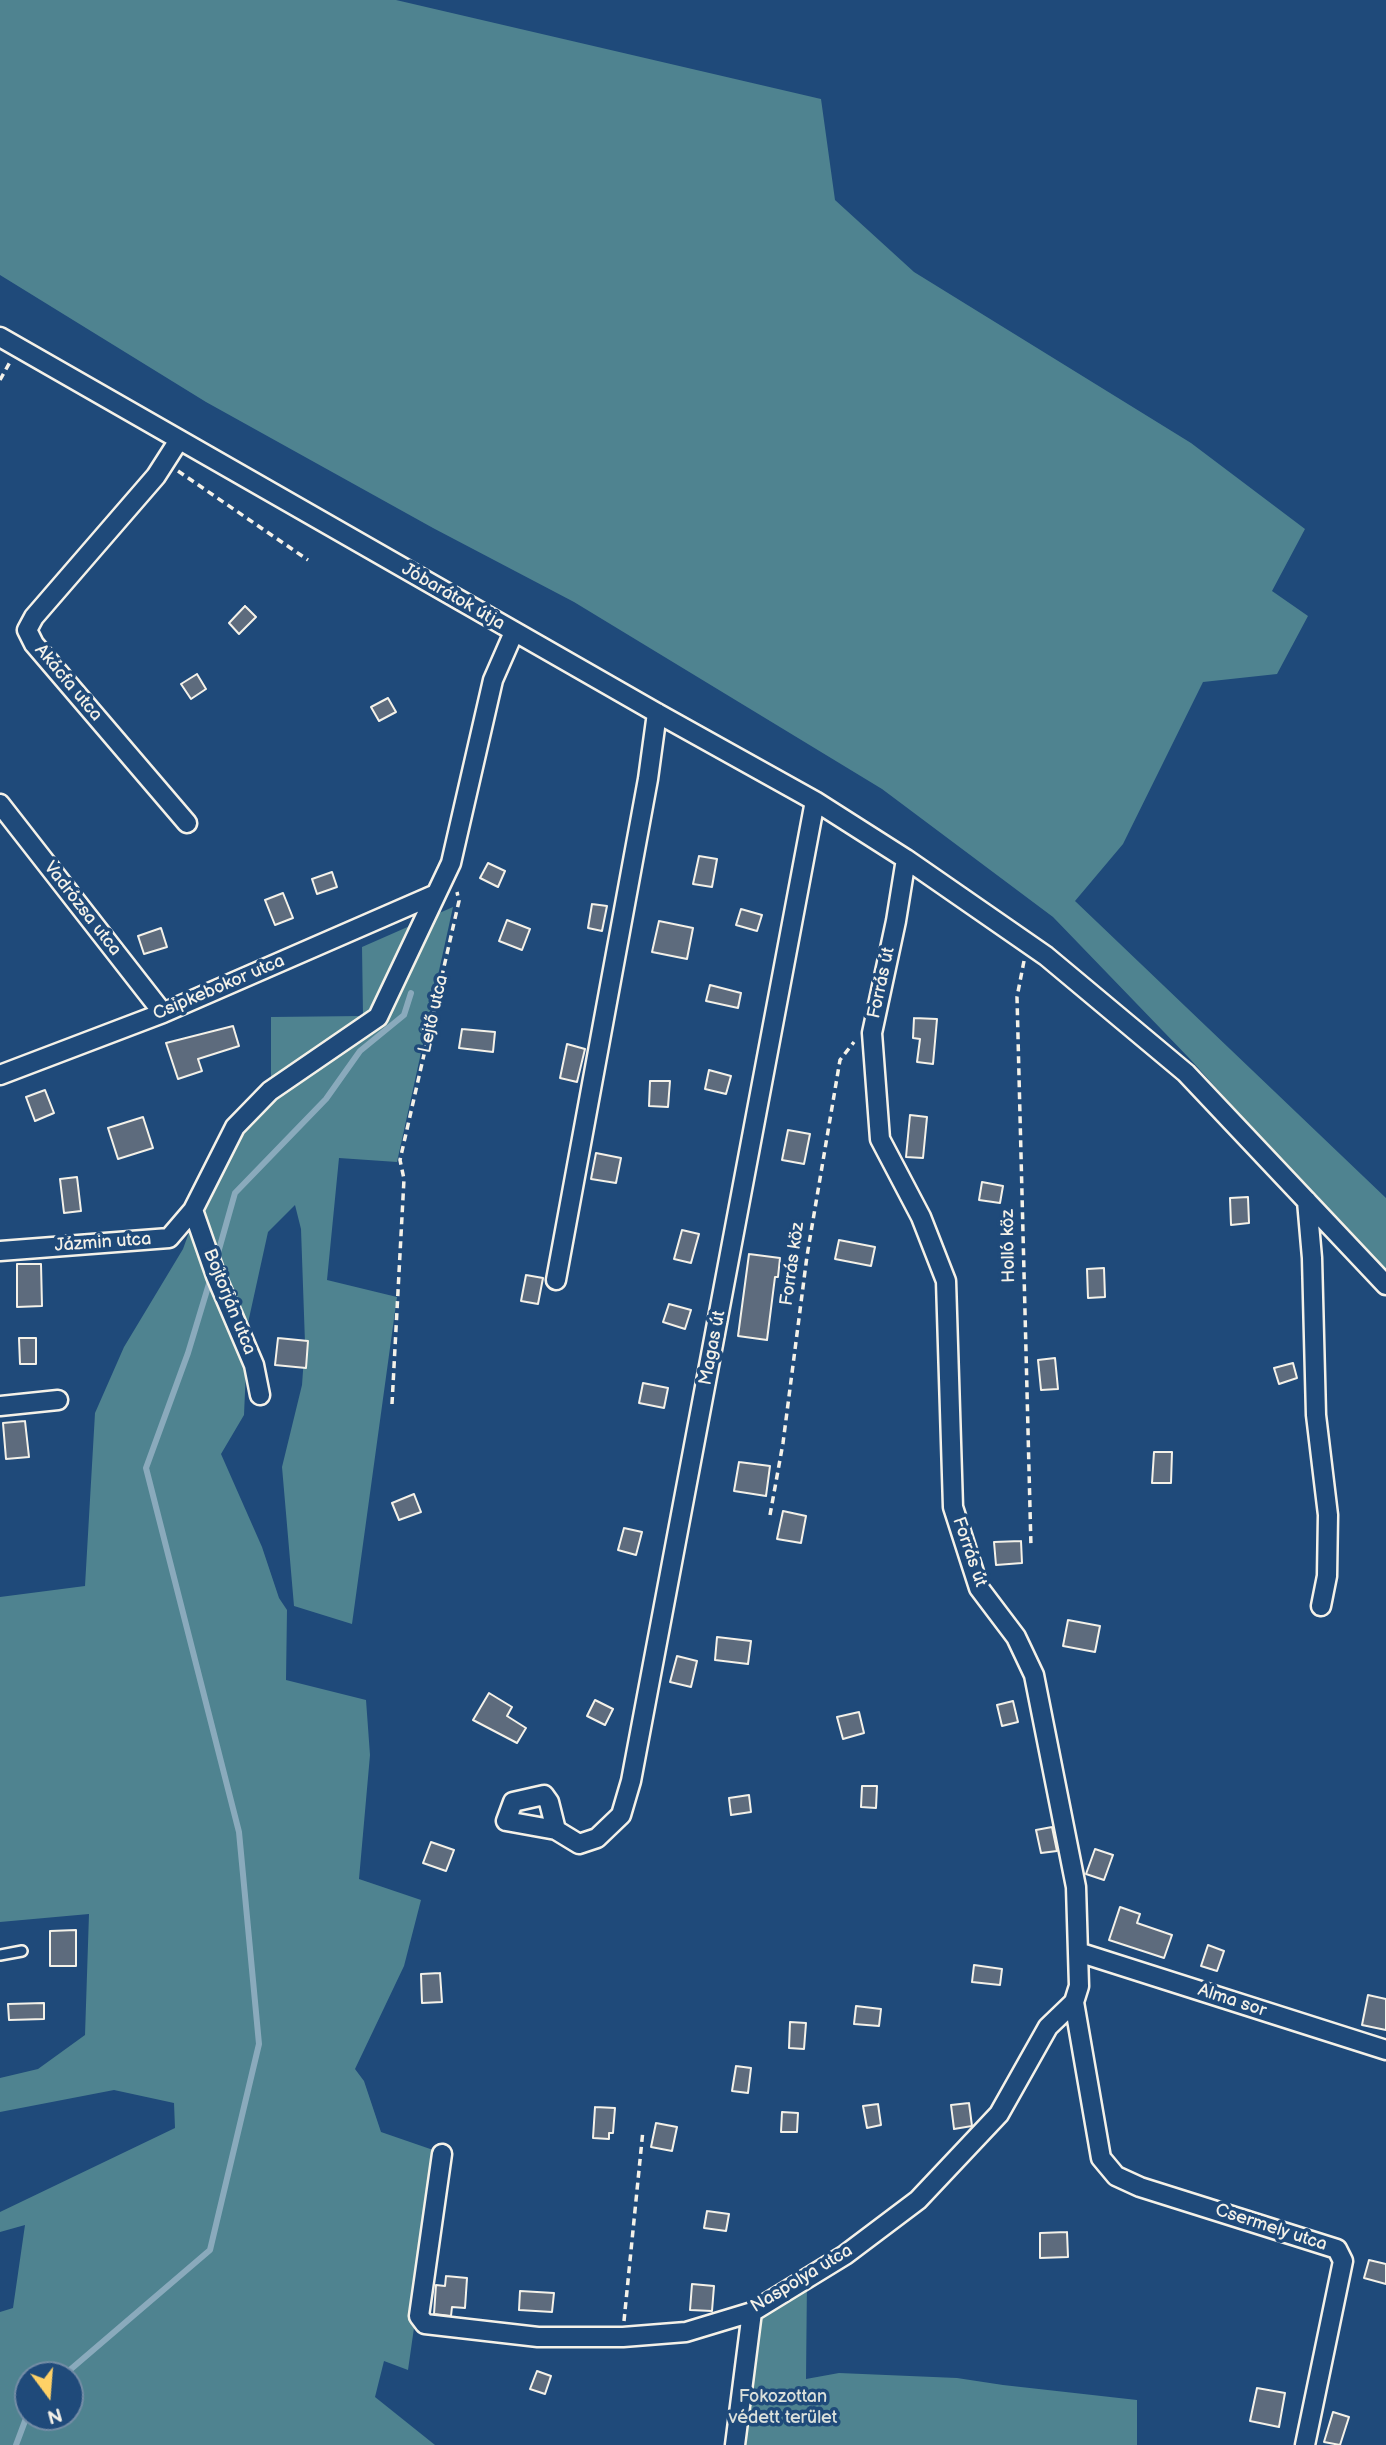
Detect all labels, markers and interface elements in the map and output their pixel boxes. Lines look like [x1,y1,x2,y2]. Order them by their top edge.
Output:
street label: Jóbarátok útja [398,559,508,635]
street label: Akácfa utca [30,640,106,726]
street label: Vadrózsa utca [38,858,126,960]
street label: Forrás út [864,945,900,1021]
street label: Csipkebokor utca [150,951,288,1025]
street label: Lejtő utca [415,973,453,1055]
street label: Holló köz [998,1209,1020,1283]
street label: Forrás köz [776,1221,810,1307]
street label: Jázmin utca [54,1229,152,1257]
street label: Bojtorján utca [198,1246,260,1358]
street label: Magas út [695,1309,731,1387]
street label: Forrás út [947,1514,991,1590]
street label: Alma sor [1195,1980,1269,2022]
street label: Csermely utca [1212,2200,1330,2256]
street label: Naspolya utca [747,2240,857,2318]
north arrow [14,2361,84,2431]
park label: Fokozottan védett terület [729,2386,837,2428]
text: N [44,2402,64,2428]

